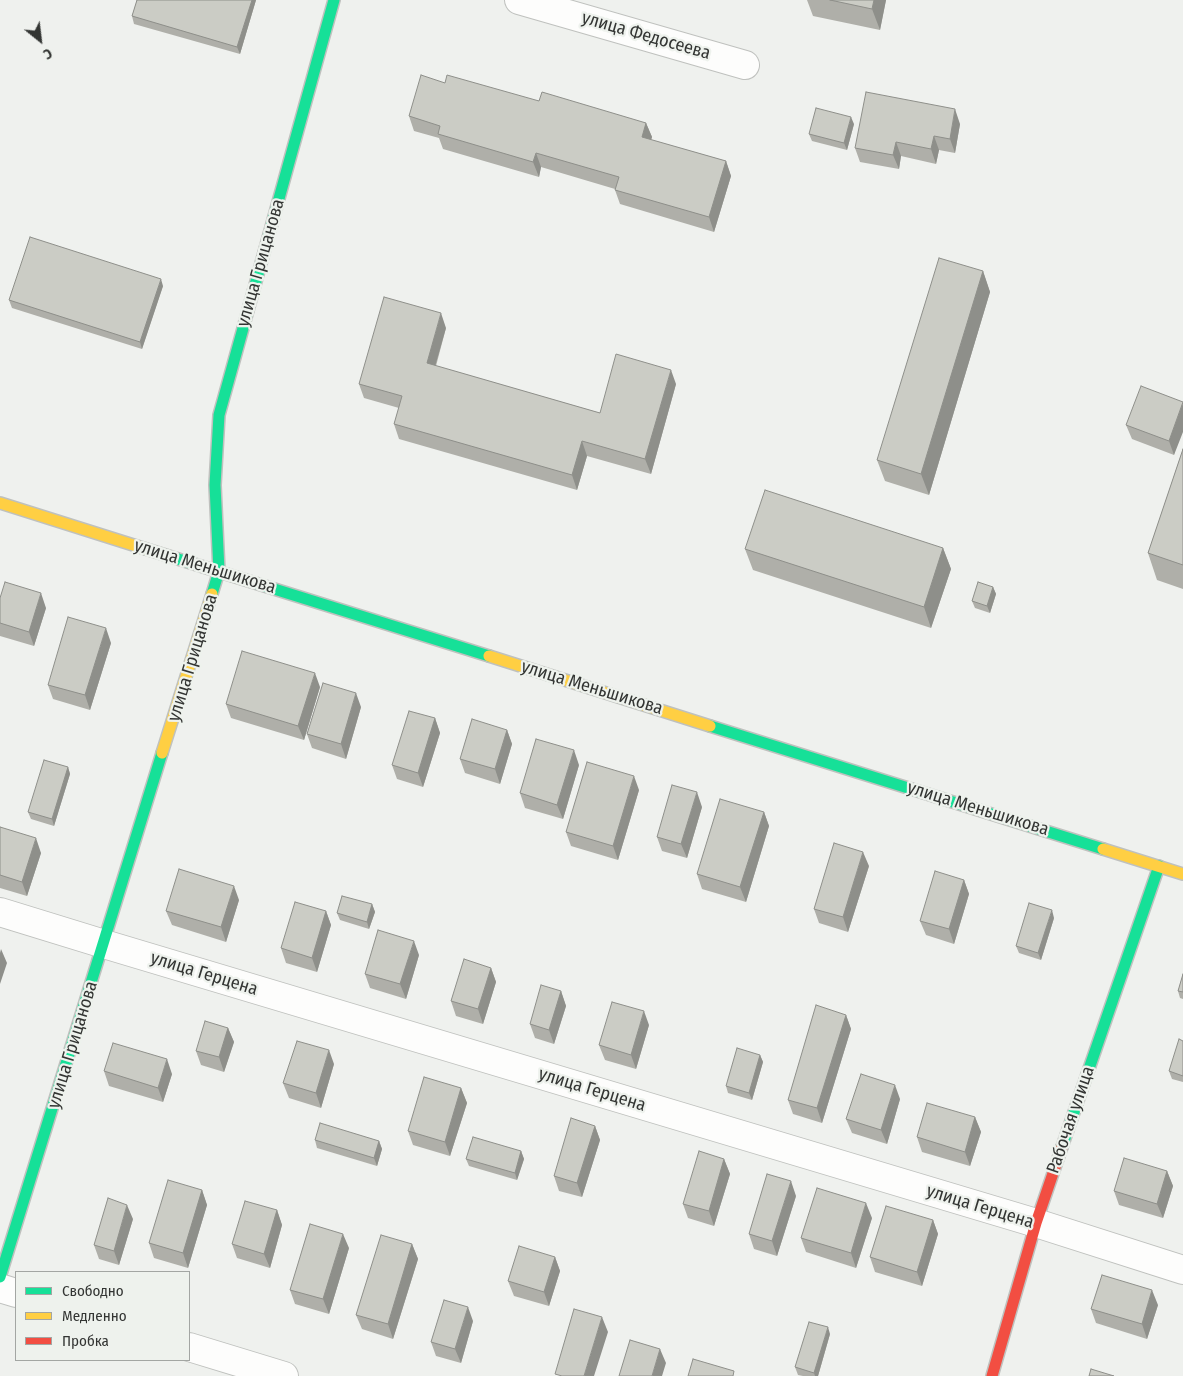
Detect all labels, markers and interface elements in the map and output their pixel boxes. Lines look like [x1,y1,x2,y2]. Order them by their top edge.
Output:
street label: улица Федосеева [579,7,713,65]
north arrow [15,15,65,65]
text: С [40,44,55,63]
street label: улица Грицанова [232,197,290,329]
street label: улица Меньшикова [132,535,278,599]
street label: улица Грицанова [163,592,223,724]
street label: улица Меньшикова [519,656,665,720]
street label: улица Меньшикова [905,777,1051,841]
street label: улица Герцена [148,947,260,1001]
street label: улица Грицанова [43,979,103,1111]
street label: улица Герцена [536,1063,648,1117]
street label: Рабочая улица [1043,1064,1099,1176]
street label: улица Герцена [924,1180,1036,1234]
legend [15,1271,190,1361]
text: Свободно [62,1282,124,1300]
text: Медленно [62,1307,127,1325]
text: Пробка [62,1332,109,1350]

